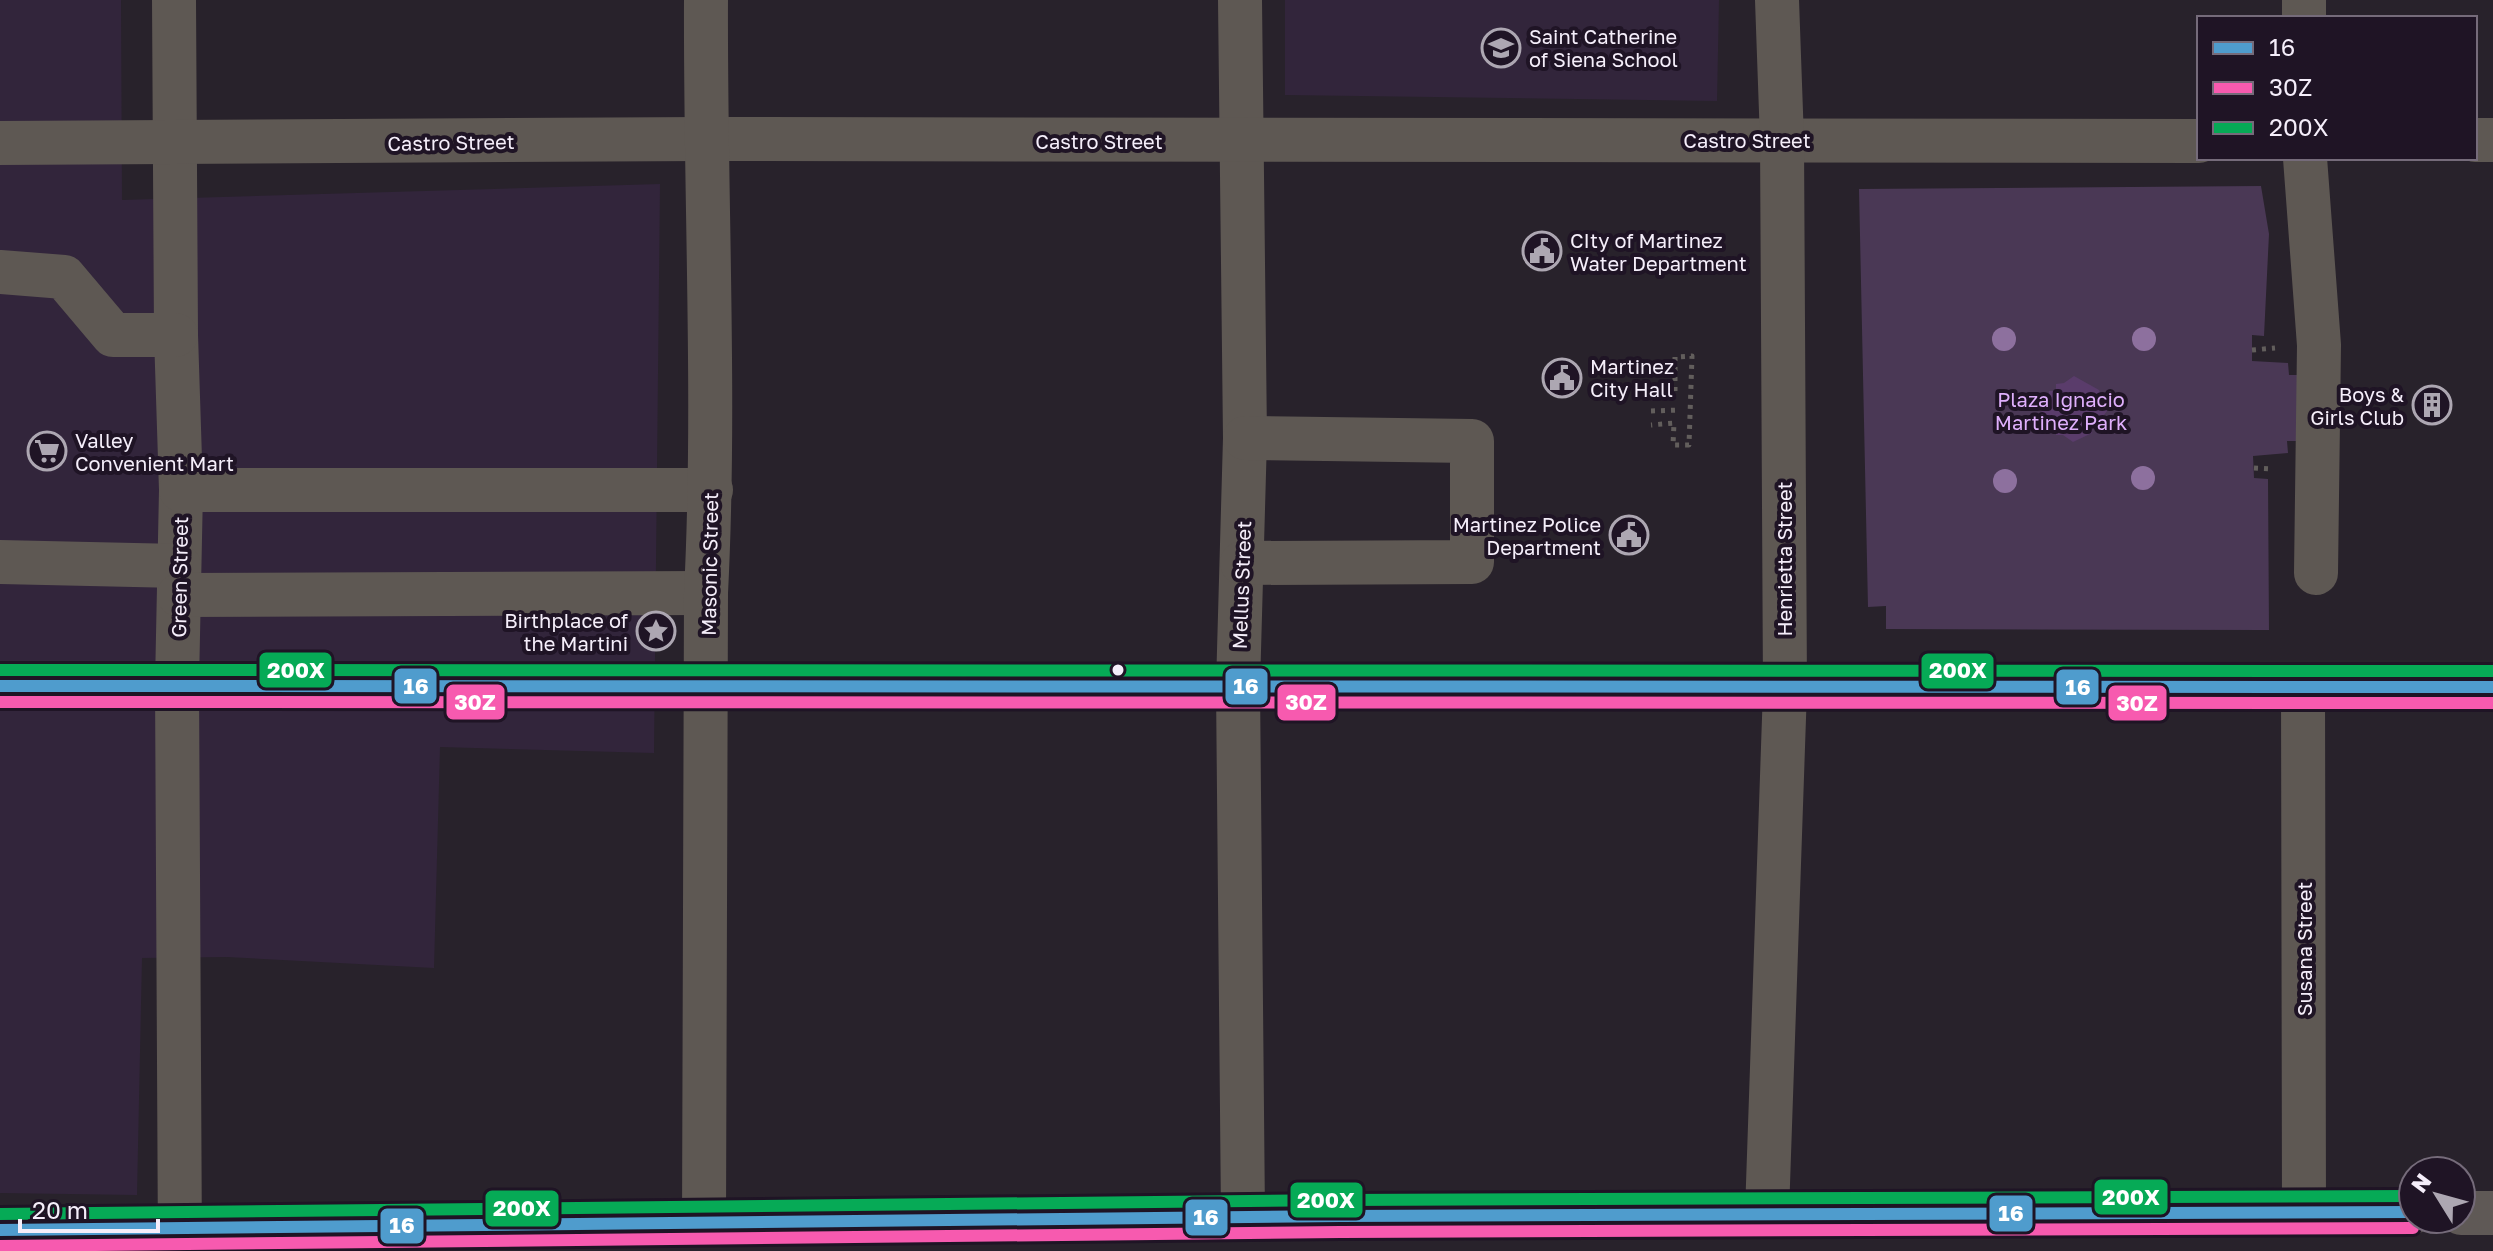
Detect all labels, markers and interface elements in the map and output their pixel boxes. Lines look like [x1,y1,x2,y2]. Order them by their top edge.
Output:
legend [2197,16,2477,160]
place label: Saint Catherine of Siena School [1529,24,1678,71]
school or university icon: Saint Catherine of Siena School [1480,27,1522,69]
text: 16 [2269,32,2295,61]
text: 30Z [2269,72,2312,101]
text: 200X [2269,112,2329,141]
street label: Castro Street [1683,128,1811,152]
street label: Castro Street [387,129,515,155]
street label: Castro Street [1035,129,1163,153]
place label: CIty of Martinez Water Department [1570,228,1747,275]
public building icon: CIty of Martinez Water Department [1521,230,1563,272]
place label: Martinez City Hall [1590,354,1674,401]
public building icon: Martinez City Hall [1541,357,1583,399]
place label: Boys & Girls Club [2310,382,2405,429]
building icon: Boys & Girls Club [2411,384,2453,426]
park label: Plaza Ignacio Martinez Park [1995,387,2127,434]
place label: Valley Convenient Mart [75,428,234,475]
supermarket icon: Valley Convenient Mart [26,430,68,472]
street label: Henrietta Street [1772,481,1796,637]
street label: Masonic Street [696,492,722,636]
place label: Martinez Police Department [1453,512,1601,559]
public building icon: Martinez Police Department [1608,514,1650,556]
street label: Green Street [166,516,192,638]
street label: Mellus Street [1227,520,1255,650]
place label: Birthplace of the Martini [504,608,628,655]
place icon: Birthplace of the Martini [635,610,677,652]
line badge: 200X [258,651,333,689]
line badge: 200X [1920,652,1995,690]
text: 200X [267,656,325,683]
text: 200X [1929,656,1987,683]
unlabelled marker [1110,662,1126,678]
line badge: 16 [393,667,438,705]
line badge: 16 [1224,667,1269,706]
line badge: 16 [2055,668,2100,706]
text: 16 [403,672,429,699]
text: 16 [1233,672,1259,699]
text: 16 [2065,673,2091,700]
line badge: 30Z [445,683,506,721]
line badge: 30Z [1276,683,1337,722]
line badge: 30Z [2107,684,2168,722]
text: 30Z [454,688,496,715]
text: 30Z [1285,688,1327,715]
text: 30Z [2116,689,2158,716]
street label: Susana Street [2292,882,2316,1016]
north arrow [2397,1155,2477,1235]
text: N [2405,1168,2436,1197]
line badge: 200X [2093,1178,2169,1216]
line badge: 200X [1289,1181,1364,1219]
scale bar [20,1183,158,1233]
text: 200X [2102,1183,2160,1210]
text: 200X [1297,1186,1355,1213]
line badge: 200X [484,1189,560,1228]
text: 200X [493,1194,551,1221]
line badge: 16 [1988,1194,2034,1233]
text: 20 m [32,1195,88,1224]
line badge: 16 [1184,1198,1229,1237]
text: 16 [1998,1199,2024,1226]
text: 16 [1193,1203,1219,1230]
line badge: 16 [379,1207,425,1245]
text: 16 [389,1211,415,1238]

